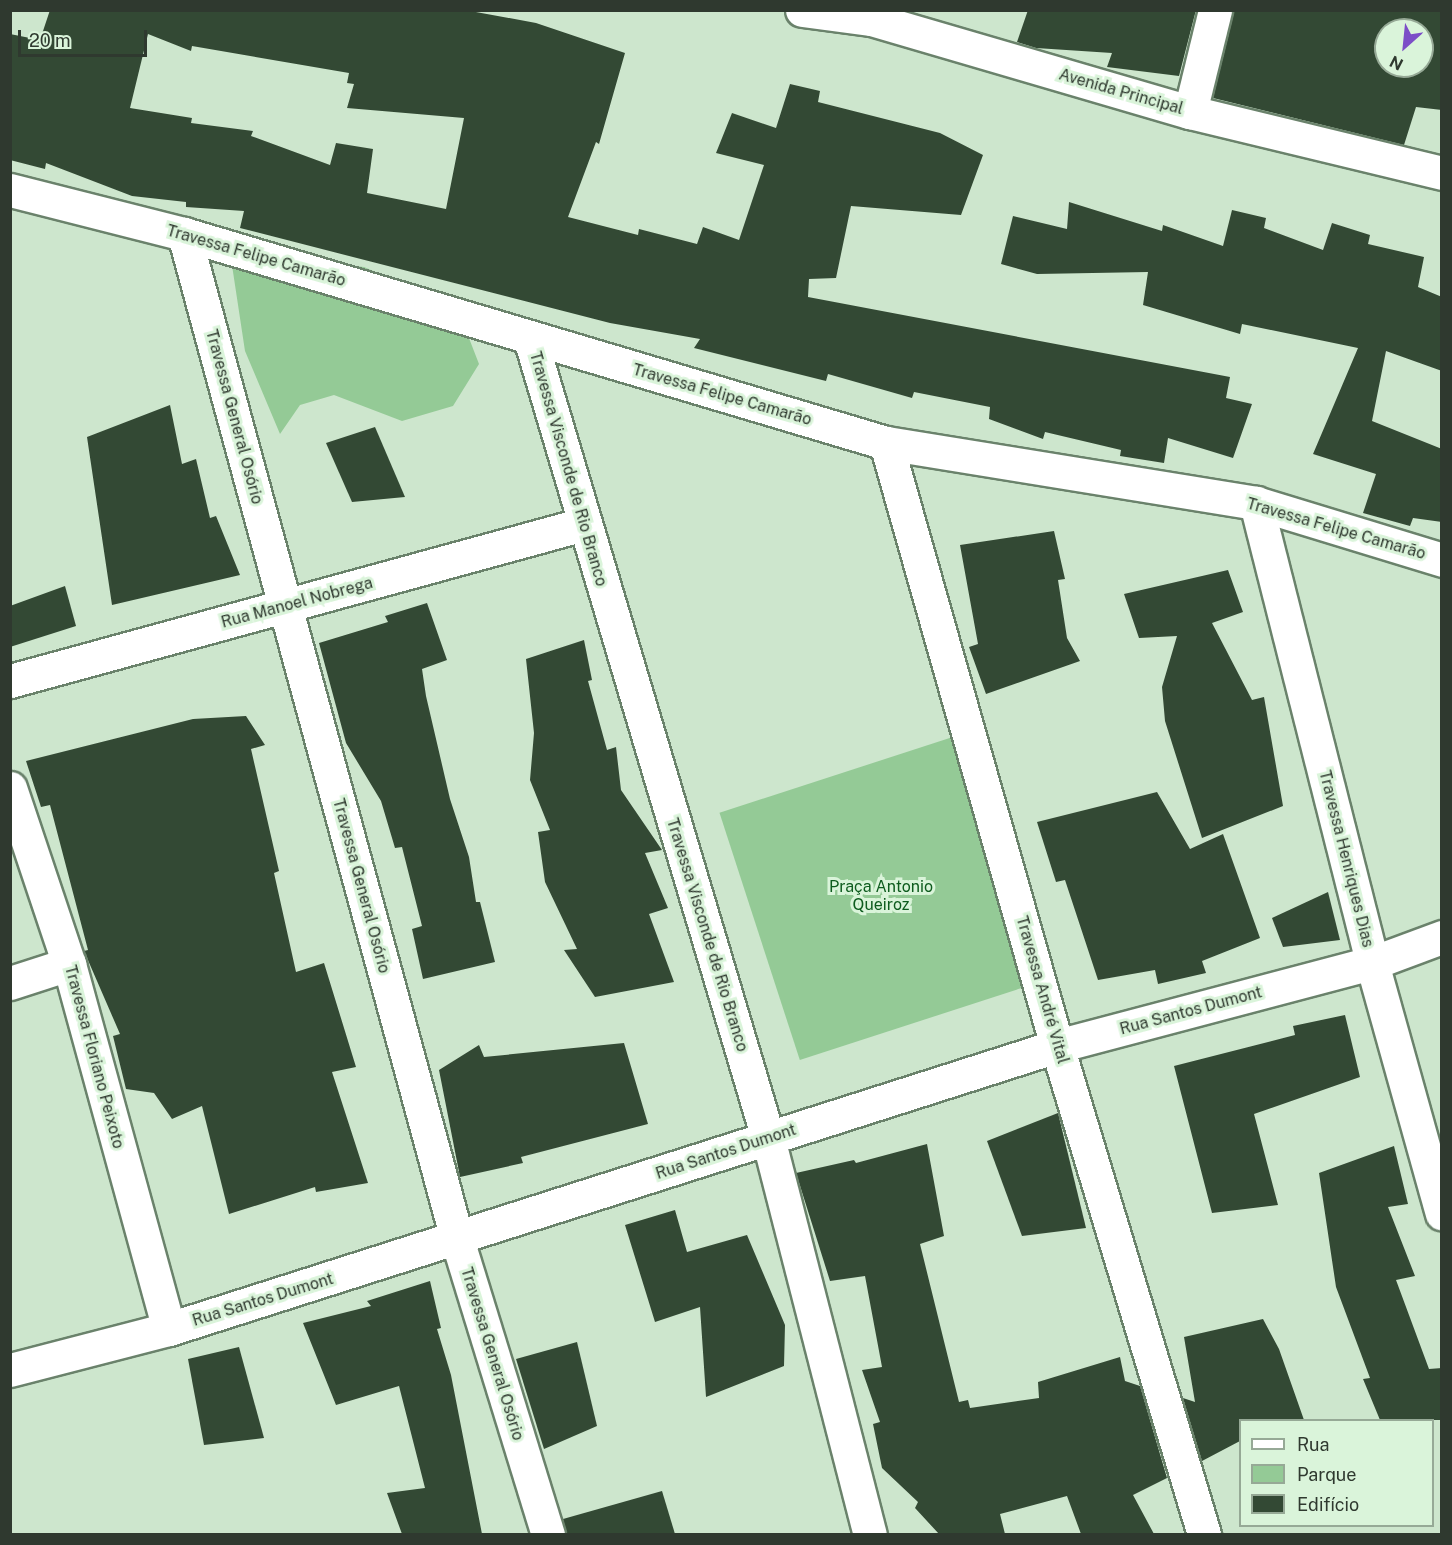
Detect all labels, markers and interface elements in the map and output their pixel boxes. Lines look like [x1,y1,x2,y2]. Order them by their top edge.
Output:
scale bar [21,18,150,56]
north arrow [1374,18,1434,78]
text: 20 m [29,30,71,51]
text: N [1387,51,1406,74]
street label: Avenida Principal [1057,65,1185,119]
street label: Travessa Felipe Camarão [164,221,348,291]
street label: Travessa General Osório [201,328,267,506]
street label: Travessa Visconde de Rio Branco [525,349,611,589]
street label: Travessa Felipe Camarão [630,360,814,430]
street label: Travessa Felipe Camarão [1244,494,1428,564]
street label: Rua Manoel Nobrega [219,574,375,632]
street label: Travessa Henriques Dias [1315,768,1377,950]
street label: Travessa General Osório [328,797,394,975]
street label: Travessa Visconde de Rio Branco [662,815,752,1055]
park label: Praça Antonio Queiroz [829,877,933,915]
street label: Travessa André Vital [1012,914,1072,1066]
street label: Travessa Floriano Peixoto [60,963,128,1151]
street label: Rua Santos Dumont [1118,983,1264,1039]
street label: Rua Santos Dumont [653,1120,799,1184]
street label: Travessa General Osório [456,1265,528,1443]
street label: Rua Santos Dumont [190,1269,336,1331]
legend [1239,1419,1434,1527]
text: Rua [1297,1434,1329,1455]
text: Parque [1297,1464,1357,1485]
text: Edifício [1297,1494,1359,1515]

